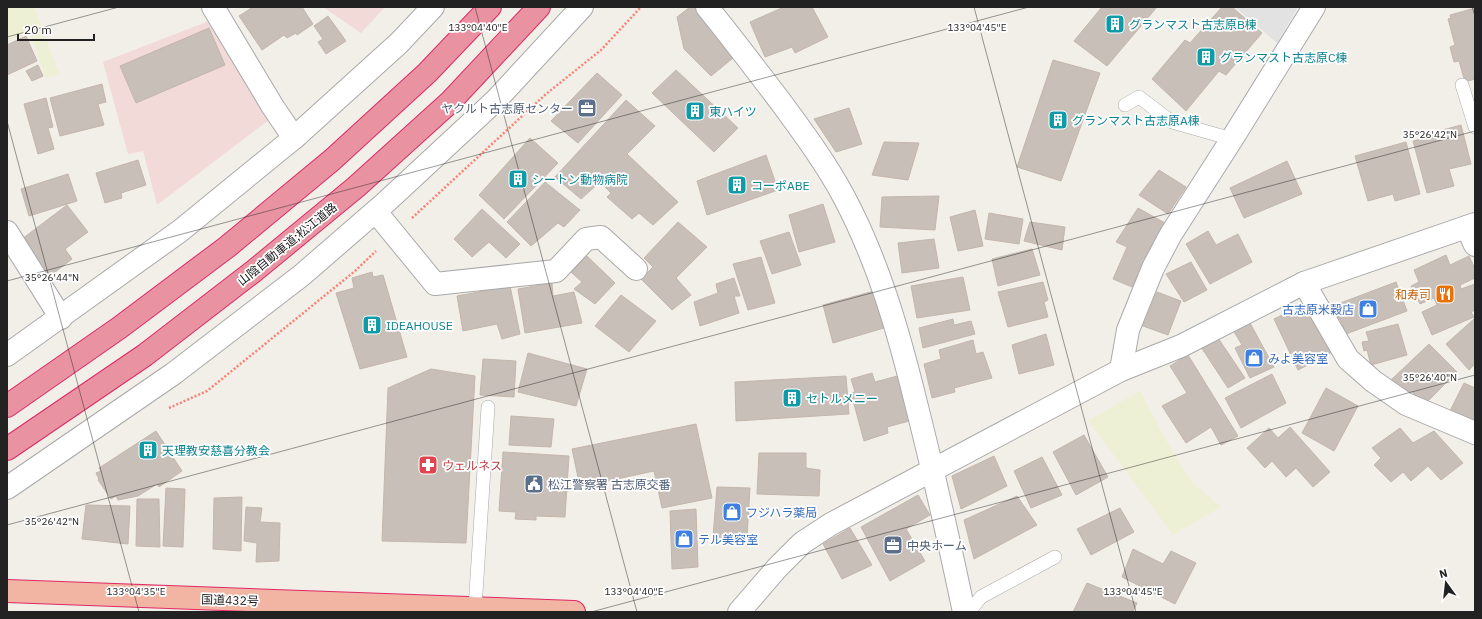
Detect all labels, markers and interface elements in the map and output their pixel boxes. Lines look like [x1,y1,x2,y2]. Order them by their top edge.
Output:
building icon: グランマスト古志原B棟 [1104,13,1126,35]
scale bar [18,16,94,42]
place label: グランマスト古志原B棟 [1129,17,1257,32]
text: 133°04'40"E [448,21,508,34]
text: 133°04'45"E [947,21,1007,34]
text: 20 m [24,22,52,37]
building icon: グランマスト古志原C棟 [1195,46,1217,68]
place label: グランマスト古志原C棟 [1220,50,1347,65]
office icon: ヤクルト古志原センター [576,97,598,119]
building icon: 東ハイツ [684,100,706,122]
place label: ヤクルト古志原センター [441,101,573,116]
place label: 東ハイツ [709,104,757,119]
building icon: グランマスト古志原A棟 [1047,109,1069,131]
place label: グランマスト古志原A棟 [1072,113,1200,128]
text: 35°26'42"N [1403,128,1457,141]
building icon: シートン動物病院 [507,168,529,190]
place label: シートン動物病院 [532,172,628,187]
building icon: コーポABE [726,174,748,196]
place label: コーポABE [751,178,810,193]
street label: 山陰自動車道;松江道路 [234,199,340,289]
text: 35°26'44"N [25,271,79,284]
restaurant icon: 和寿司 [1434,283,1456,305]
place label: 和寿司 [1395,287,1431,302]
shop icon: 古志原米穀店 [1357,298,1379,320]
place label: 古志原米穀店 [1282,302,1354,317]
building icon: IDEAHOUSE [361,314,383,336]
place label: IDEAHOUSE [386,318,453,333]
shop icon: みよ美容室 [1243,347,1265,369]
place label: みよ美容室 [1268,351,1328,366]
text: 35°26'40"N [1403,371,1457,384]
building icon: セトルメニー [781,387,803,409]
place label: セトルメニー [806,391,878,406]
building icon: 天理教安慈喜分教会 [137,439,159,461]
place label: 天理教安慈喜分教会 [162,443,270,458]
pharmacy icon: ウェルネス [417,454,439,476]
place label: ウェルネス [442,458,502,473]
public building icon: 松江警察署 古志原交番 [523,473,545,495]
place label: 松江警察署 古志原交番 [548,477,671,492]
shop icon: フジハラ薬局 [721,501,743,523]
place label: フジハラ薬局 [746,505,817,520]
text: 35°26'42"N [25,515,79,528]
shop icon: テル美容室 [673,528,695,550]
place label: テル美容室 [698,532,758,547]
office icon: 中央ホーム [882,534,904,556]
place label: 中央ホーム [907,538,967,553]
north arrow [1426,563,1466,603]
text: N [1438,566,1449,581]
text: 133°04'35"E [106,585,166,598]
text: 133°04'40"E [604,585,664,598]
text: 133°04'45"E [1103,585,1163,598]
street label: 国道432号 [201,591,259,609]

